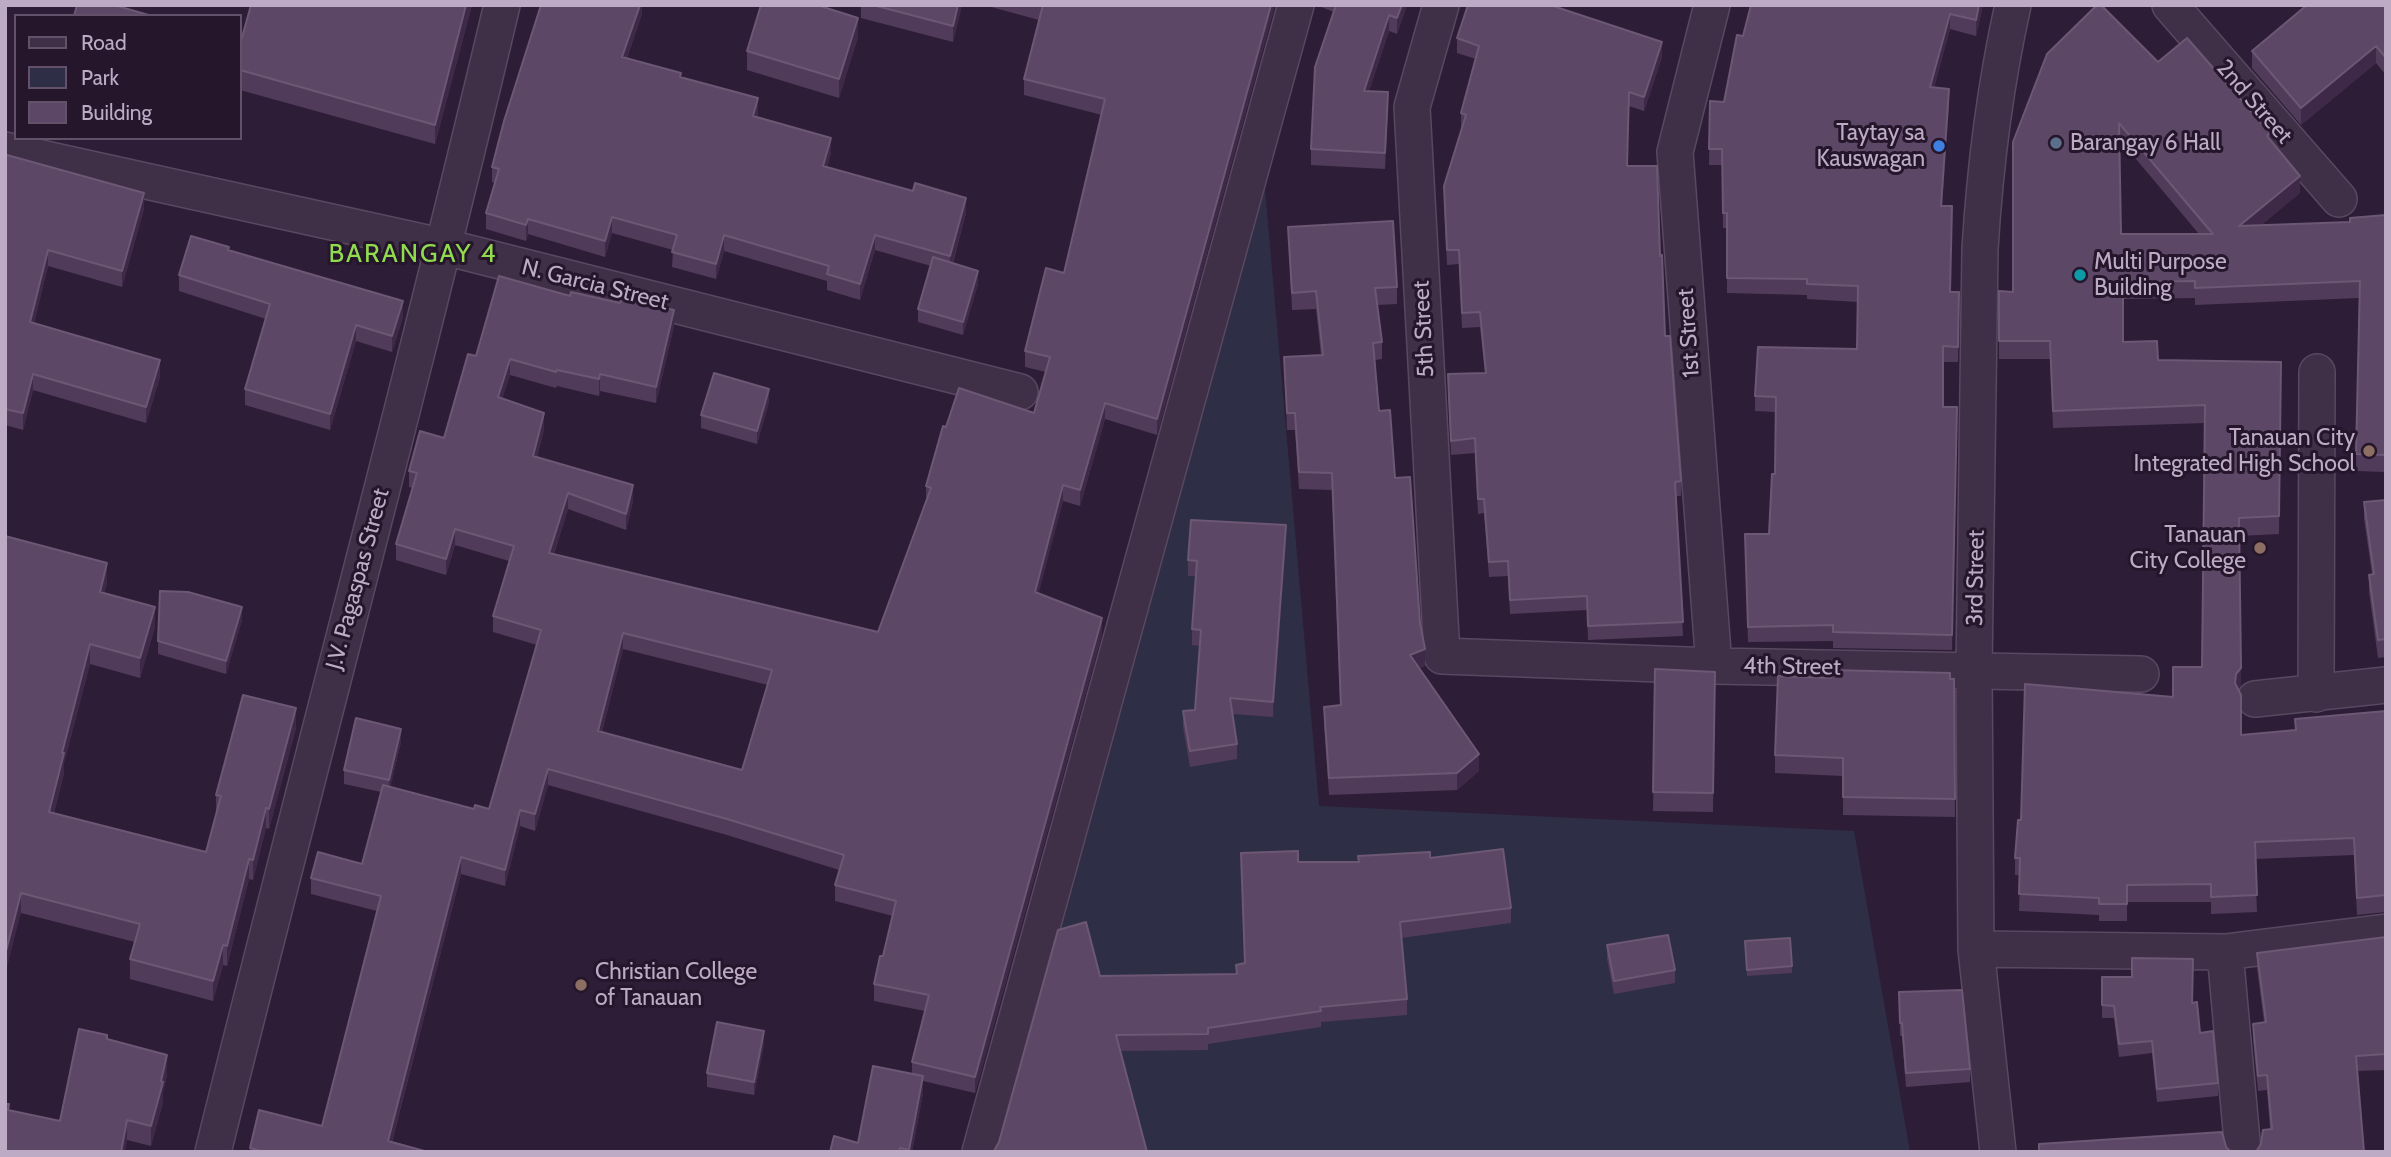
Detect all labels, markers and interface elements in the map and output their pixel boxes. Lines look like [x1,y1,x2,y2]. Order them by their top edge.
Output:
legend [14,14,242,140]
text: Road [81,30,127,55]
street label: 2nd Street [2210,54,2298,150]
text: Park [81,65,119,90]
text: Building [81,100,152,125]
place label: Taytay sa Kauswagan [1816,119,1925,173]
place label: Barangay 6 Hall [2070,129,2221,157]
marker: Barangay 6 Hall [2048,135,2064,151]
marker: Taytay sa Kauswagan [1931,138,1947,154]
district label: BARANGAY 4 [330,238,496,270]
place label: Multi Purpose Building [2094,248,2227,302]
street label: N. Garcia Street [519,253,671,317]
marker: Multi Purpose Building [2072,267,2088,283]
street label: 5th Street [1408,280,1440,378]
street label: 1st Street [1672,288,1706,378]
place label: Tanauan City Integrated High School [2133,424,2355,478]
marker: Tanauan City Integrated High School [2361,443,2377,459]
street label: J.V. Pagaspas Street [321,485,395,673]
place label: Tanauan City College [2129,521,2246,575]
street label: 3rd Street [1961,530,1991,626]
marker: Tanauan City College [2252,540,2268,556]
street label: 4th Street [1743,652,1841,682]
place label: Christian College of Tanauan [595,958,757,1012]
marker: Christian College of Tanauan [573,977,589,993]

